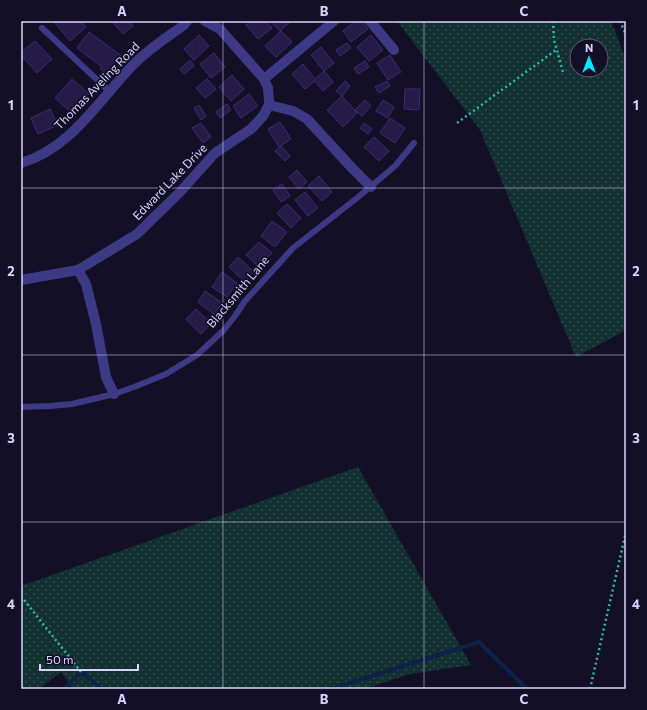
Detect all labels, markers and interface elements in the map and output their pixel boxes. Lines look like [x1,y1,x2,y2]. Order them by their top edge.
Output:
text: A [117,3,127,19]
text: B [320,3,329,19]
text: C [520,3,529,19]
north arrow [569,38,609,78]
street label: Thomas Aveling Road [51,39,142,132]
text: N [585,41,593,54]
text: 1 [8,97,14,113]
text: 1 [633,97,639,113]
street label: Edward Lake Drive [129,140,209,222]
street label: Blacksmith Lane [203,253,271,330]
text: 2 [7,263,15,279]
text: 2 [632,263,640,279]
text: 3 [7,430,15,446]
text: 3 [632,430,640,446]
text: 4 [7,596,15,612]
text: 4 [632,596,640,612]
scale bar [40,646,138,672]
text: 50 m [46,652,74,666]
text: A [117,691,127,707]
text: B [320,691,329,707]
text: C [520,691,529,707]

